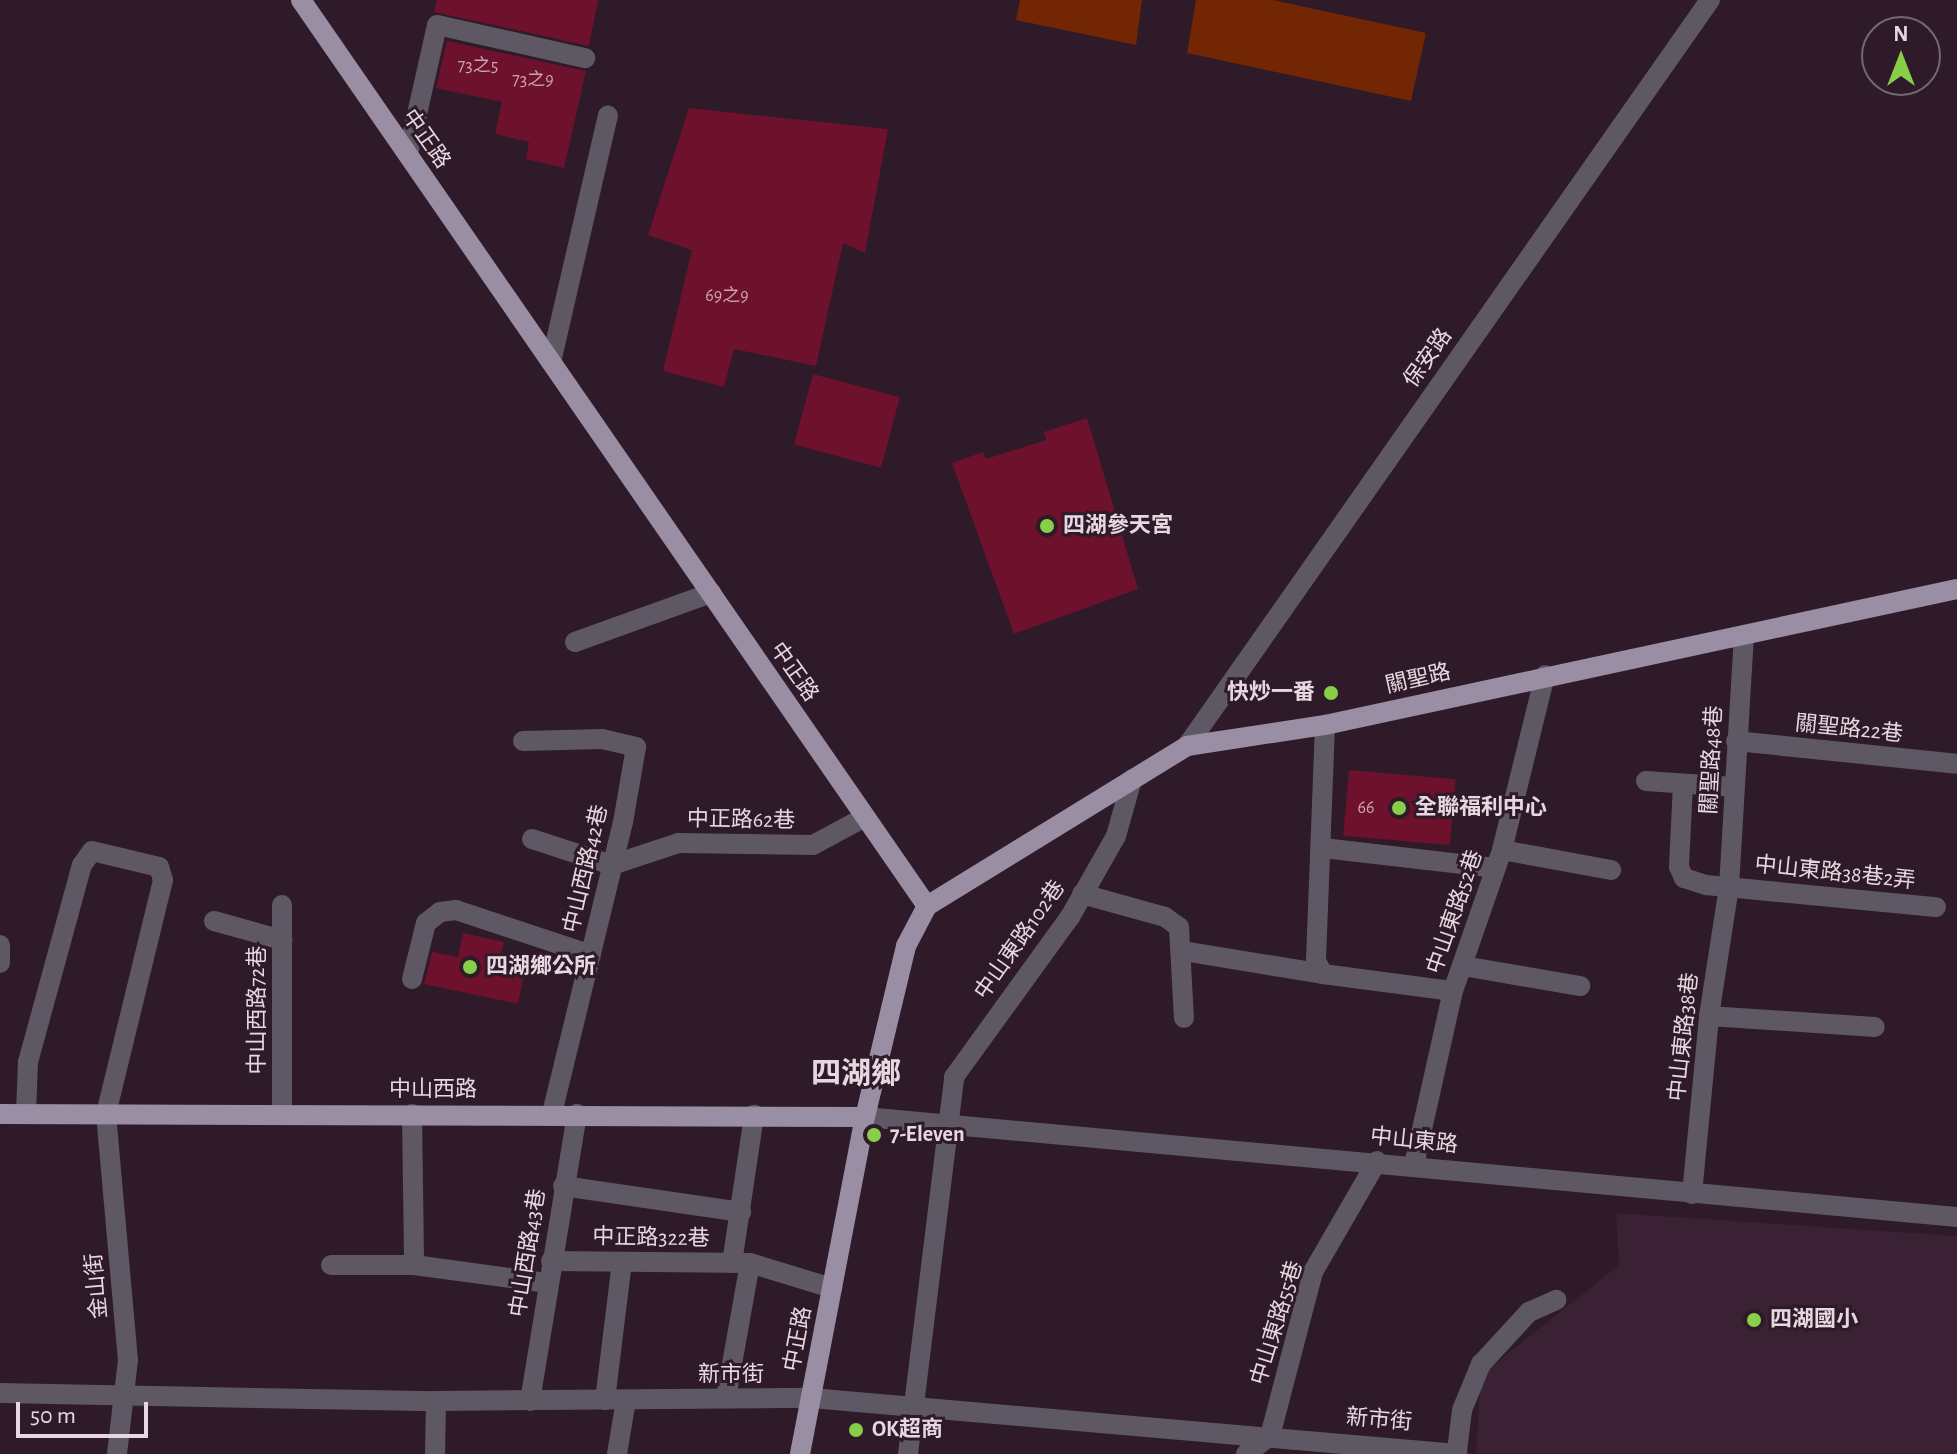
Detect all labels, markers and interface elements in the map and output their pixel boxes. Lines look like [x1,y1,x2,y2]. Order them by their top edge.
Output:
north arrow [1861,16,1941,96]
text: N [1893,23,1909,45]
house number: 73之5 [458,55,498,77]
house number: 73之9 [512,69,554,91]
street label: 中正路 [396,104,456,174]
house number: 69之9 [705,285,749,307]
street label: 保安路 [1398,323,1458,393]
place label: 四湖參天宮 [1063,513,1173,539]
marker: 四湖參天宮 [1038,517,1056,535]
street label: 中正路 [764,637,824,707]
street label: 關聖路 [1383,659,1453,699]
place label: 快炒一番 [1227,680,1315,706]
marker: 快炒一番 [1322,684,1340,702]
street label: 關聖路48巷 [1696,705,1728,815]
street label: 關聖路22巷 [1794,710,1904,748]
place label: 全聯福利中心 [1415,795,1547,821]
house number: 66 [1358,797,1374,819]
marker: 全聯福利中心 [1390,799,1408,817]
street label: 中山西路42巷 [558,802,614,936]
street label: 中正路62巷 [687,806,795,834]
street label: 中山東路52巷 [1421,847,1489,977]
street label: 中山東路38巷2弄 [1753,851,1917,895]
street label: 中山東路102巷 [969,875,1071,1005]
street label: 中山西路72巷 [245,945,271,1075]
place label: 四湖鄉公所 [486,954,596,980]
marker: 四湖鄉公所 [461,958,479,976]
street label: 中山東路38巷 [1664,971,1704,1103]
district label: 四湖鄉 [811,1056,901,1092]
street label: 中山西路 [389,1077,477,1103]
place label: 7-Eleven [890,1122,965,1148]
street label: 中山東路 [1369,1123,1459,1159]
marker: 7-Eleven [865,1126,883,1144]
street label: 中山西路43巷 [505,1187,551,1319]
street label: 中正路322巷 [592,1224,710,1252]
street label: 金山街 [81,1252,113,1320]
street label: 中山東路55巷 [1246,1258,1308,1388]
street label: 中正路 [779,1304,817,1374]
place label: 四湖國小 [1770,1307,1858,1333]
marker: 四湖國小 [1745,1311,1763,1329]
street label: 新市街 [698,1362,764,1388]
scale bar [20,1386,152,1436]
text: 50 m [30,1404,76,1428]
street label: 新市街 [1345,1404,1413,1436]
place label: OK超商 [872,1417,943,1443]
marker: OK超商 [847,1421,865,1439]

